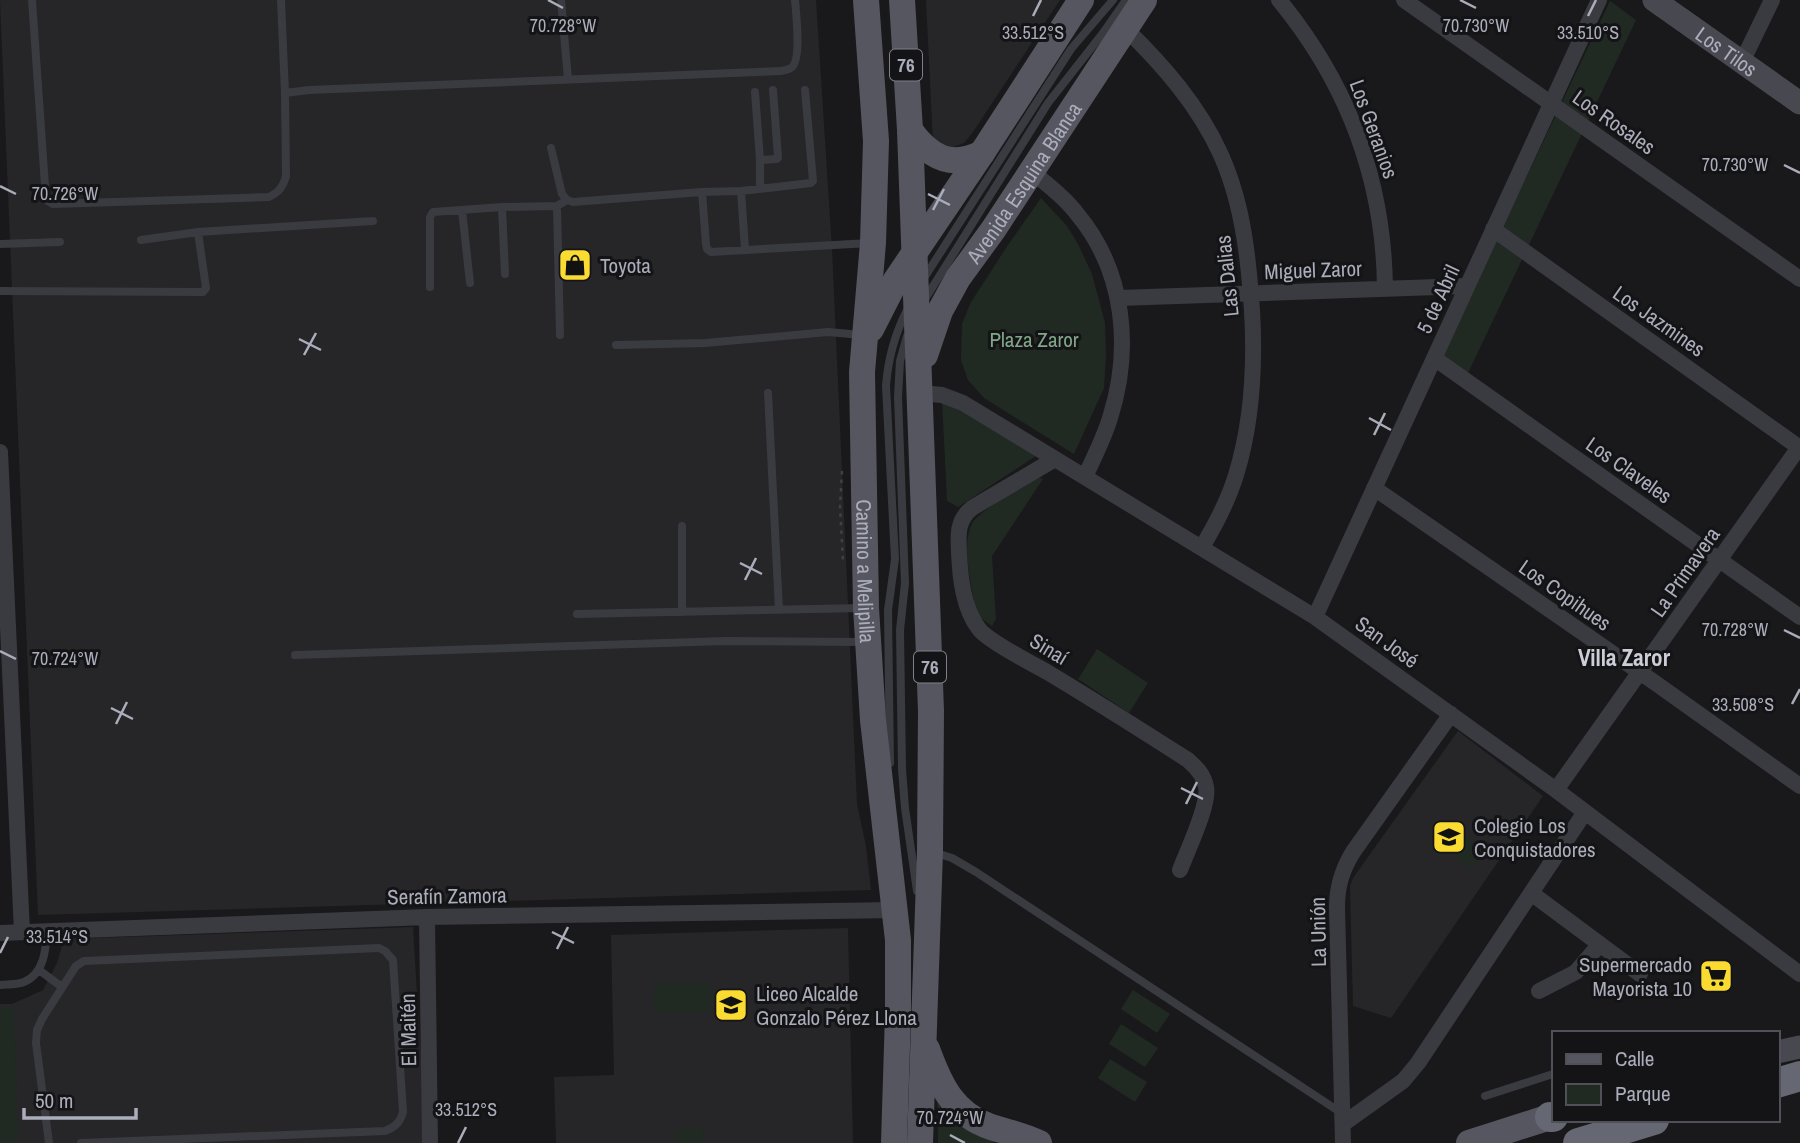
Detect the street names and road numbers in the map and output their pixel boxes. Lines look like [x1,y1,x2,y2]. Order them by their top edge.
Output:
street label: Los Tilos [1690,19,1763,83]
road number: 76 [890,50,922,80]
street label: Los Geranios [1343,75,1405,183]
street label: Los Rosales [1567,83,1661,161]
street label: Avenida Esquina Blanca [958,96,1088,270]
street label: Las Dalias [1208,234,1246,318]
street label: Miguel Zaror [1264,254,1363,286]
street label: 5 de Abril [1409,260,1467,338]
street label: Los Jazmines [1607,279,1711,363]
street label: Los Claveles [1580,430,1678,510]
street label: Camino a Melipilla [850,499,883,644]
street label: La Primavera [1643,521,1727,623]
street label: Los Copihues [1513,553,1617,637]
street label: San José [1349,609,1425,675]
street label: Sinaí [1024,626,1074,672]
road number: 76 [914,652,946,682]
street label: Serafín Zamora [387,880,507,912]
street label: La Unión [1303,897,1333,967]
street label: El Maitén [393,993,423,1067]

